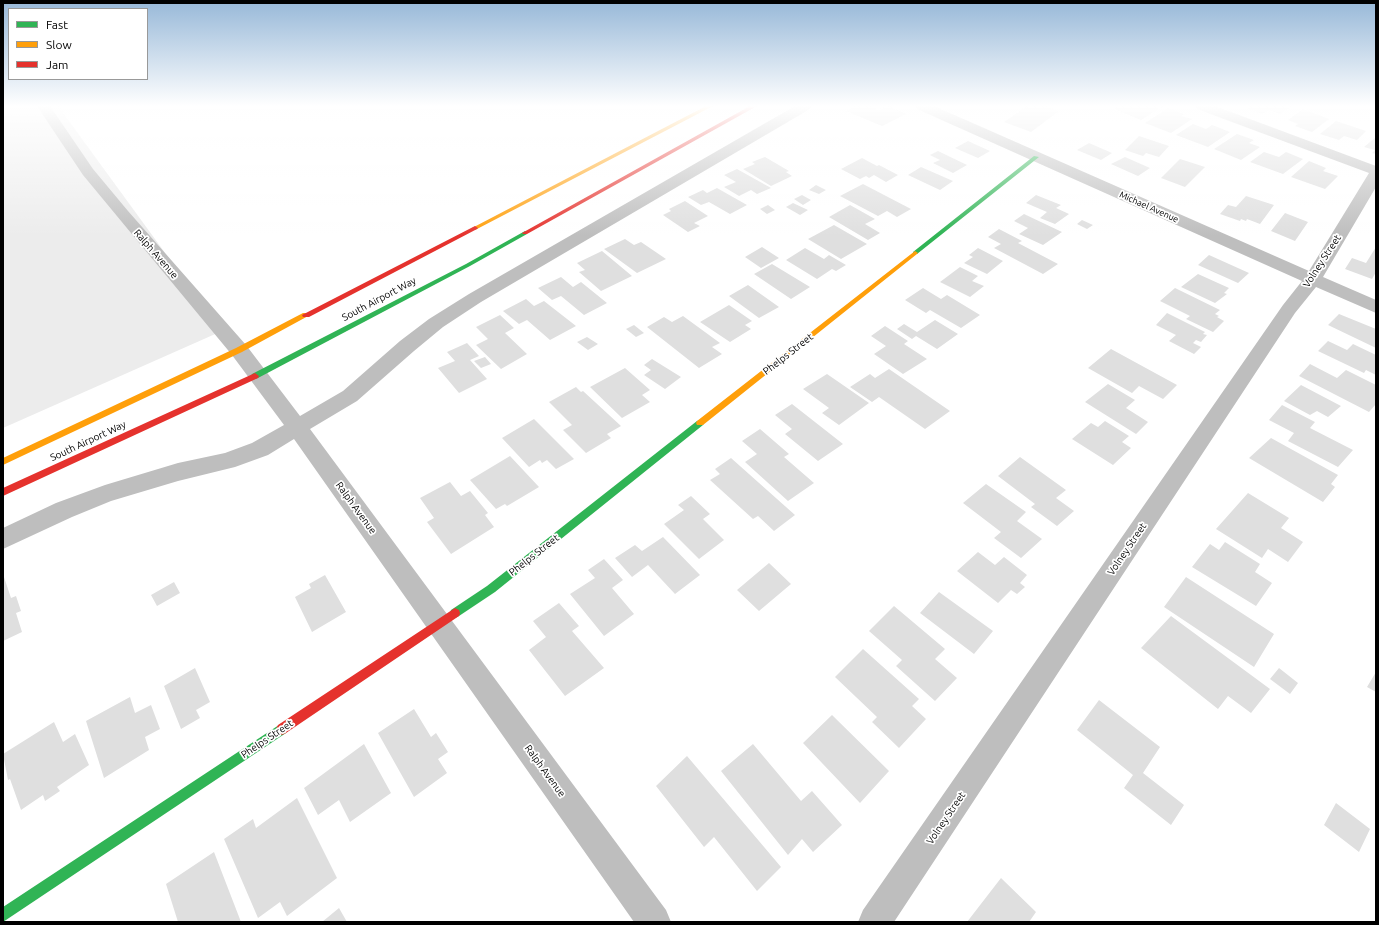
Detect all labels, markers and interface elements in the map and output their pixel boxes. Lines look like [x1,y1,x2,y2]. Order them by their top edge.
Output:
legend [8,8,148,80]
text: Fast [46,18,68,31]
text: Slow [46,38,72,51]
text: Jam [46,58,68,71]
street label: Michael Avenue [1118,189,1180,225]
street label: Ralph Avenue [131,227,181,281]
street label: Volney Street [1300,232,1344,290]
street label: South Airport Way [340,274,418,324]
street label: Phelps Street [761,331,815,377]
street label: South Airport Way [48,418,128,464]
street label: Ralph Avenue [333,480,379,536]
street label: Volney Street [1105,520,1149,578]
street label: Phelps Street [507,532,561,578]
street label: Phelps Street [239,717,295,761]
street label: Ralph Avenue [522,743,568,799]
street label: Volney Street [924,789,968,847]

